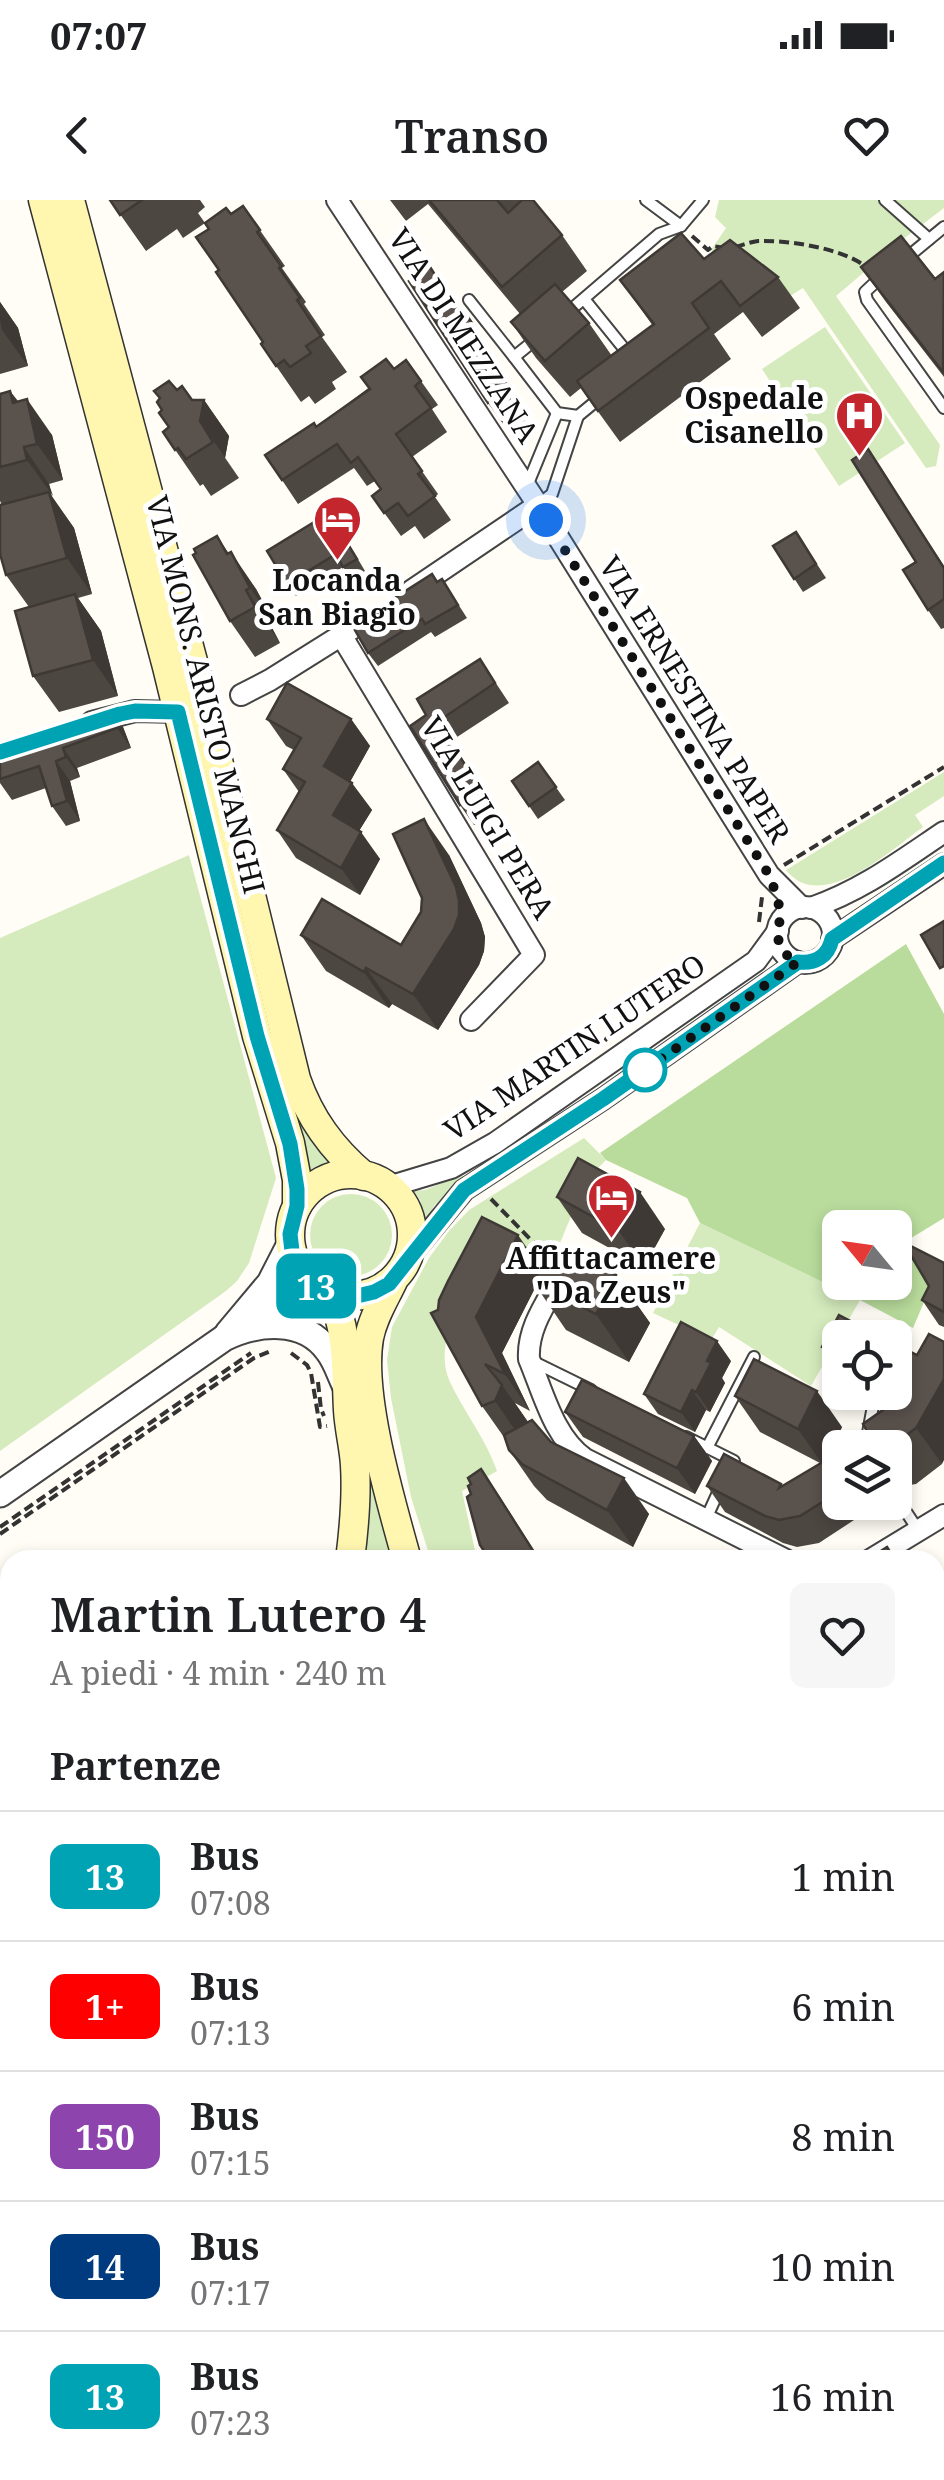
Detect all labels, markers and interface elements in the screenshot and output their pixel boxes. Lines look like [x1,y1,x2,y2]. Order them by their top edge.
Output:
text: 07:07 [50,9,147,61]
text: Transo [395,105,549,166]
icon: back [50,108,105,163]
icon: heart [839,108,894,163]
street label: VIA DI MEZZANA [379,220,550,451]
place label: Ospedale Cisanello [684,377,824,452]
hospital icon: Ospedale Cisanello [833,390,885,458]
street label: VIA MONS. ARISTO MANGHI [137,491,276,898]
hotel icon: Locanda San Biagio [311,494,363,562]
your location [521,495,571,545]
street label: VIA ERNESTINA PAPER [590,548,801,851]
place label: Locanda San Biagio [258,559,416,634]
street label: VIA LUIGI PERA [412,708,565,927]
street label: VIA MARTIN LUTERO [435,944,713,1150]
unlabelled marker [624,1049,666,1091]
hotel icon: Affittacamere "Da Zeus" [585,1172,637,1240]
north arrow [822,1210,912,1300]
map controls [822,1210,912,1520]
place label: Affittacamere "Da Zeus" [506,1237,716,1312]
line badge: 13 [271,1254,361,1318]
text: 13 [296,1263,336,1310]
button: locate [822,1320,912,1410]
button: layers [822,1430,912,1520]
text: Martin Lutero 4 [50,1581,427,1646]
button: heart [790,1583,895,1688]
text: A piedi · 4 min · 240 m [50,1651,387,1694]
text: Partenze [50,1739,221,1791]
text: Bus [190,1829,259,1881]
text: 1 min [791,1850,895,1902]
text: 13 [85,1853,125,1900]
text: 07:08 [190,1881,271,1924]
text: Bus [190,1959,259,2011]
text: 6 min [791,1980,895,2032]
text: 1+ [85,1983,125,2030]
text: 07:13 [190,2011,271,2054]
text: Bus [190,2089,259,2141]
text: 8 min [791,2110,895,2162]
text: 150 [75,2113,135,2160]
text: 07:15 [190,2141,271,2184]
text: Bus [190,2219,259,2271]
text: 10 min [770,2240,895,2292]
text: 14 [85,2243,125,2290]
text: 07:17 [190,2271,271,2314]
text: Bus [190,2349,259,2401]
text: 16 min [770,2370,895,2422]
text: 13 [85,2373,125,2420]
text: 07:23 [190,2401,271,2444]

